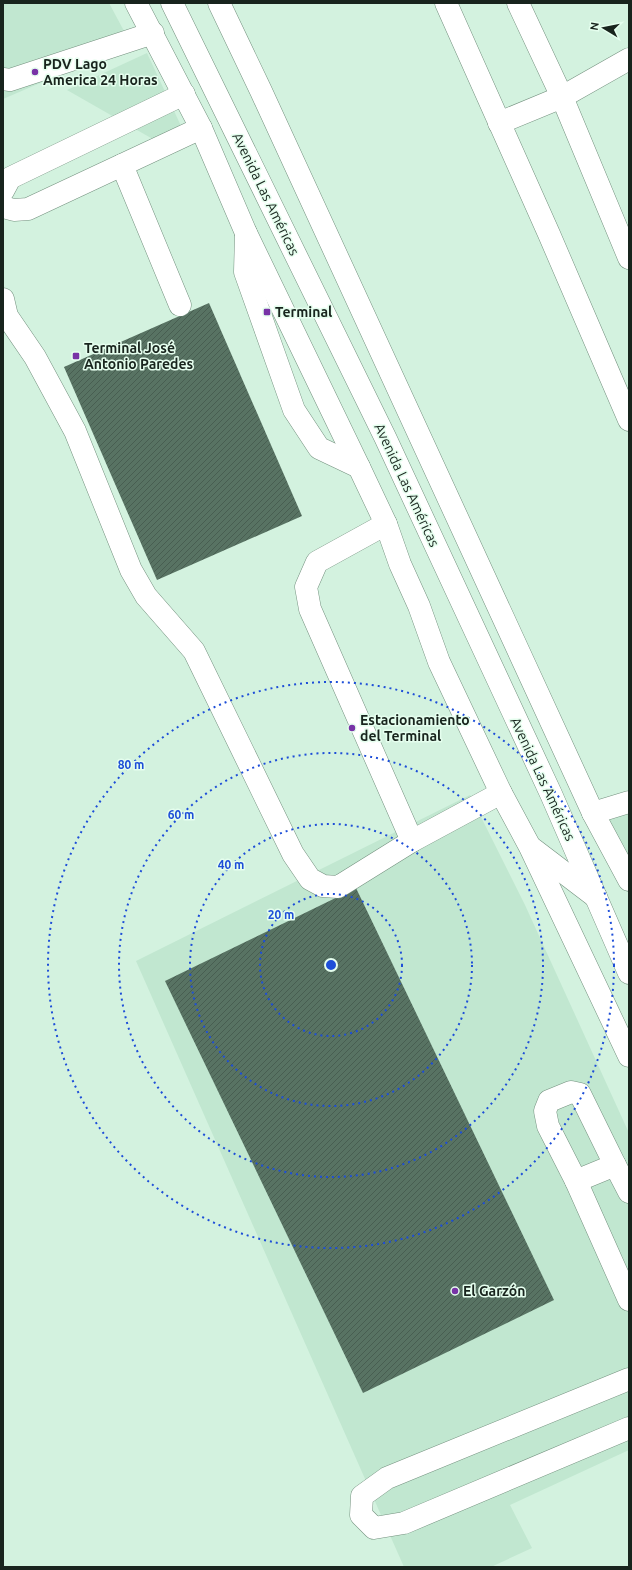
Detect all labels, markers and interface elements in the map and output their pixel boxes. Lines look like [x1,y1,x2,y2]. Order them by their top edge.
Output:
north arrow [584,8,624,48]
text: N [588,21,601,31]
place label: PDV Lago America 24 Horas [43,56,158,88]
marker: PDV Lago America 24 Horas [30,67,40,77]
street label: Avenida Las Américas [229,130,303,258]
place label: Terminal [275,304,332,320]
marker: Terminal [262,307,272,317]
place label: Terminal José Antonio Paredes [84,340,193,372]
marker: Terminal José Antonio Paredes [71,351,81,361]
street label: Avenida Las Américas [371,421,443,549]
place label: Estacionamiento del Terminal [360,712,470,744]
street label: Avenida Las Américas [507,715,579,843]
marker: Estacionamiento del Terminal [347,723,357,733]
text: 80 m [118,758,144,771]
text: 60 m [168,808,194,821]
text: 40 m [218,858,244,871]
text: 20 m [268,908,294,921]
centre of rings [324,958,338,972]
place label: El Garzón [463,1283,525,1299]
marker: El Garzón [450,1286,460,1296]

